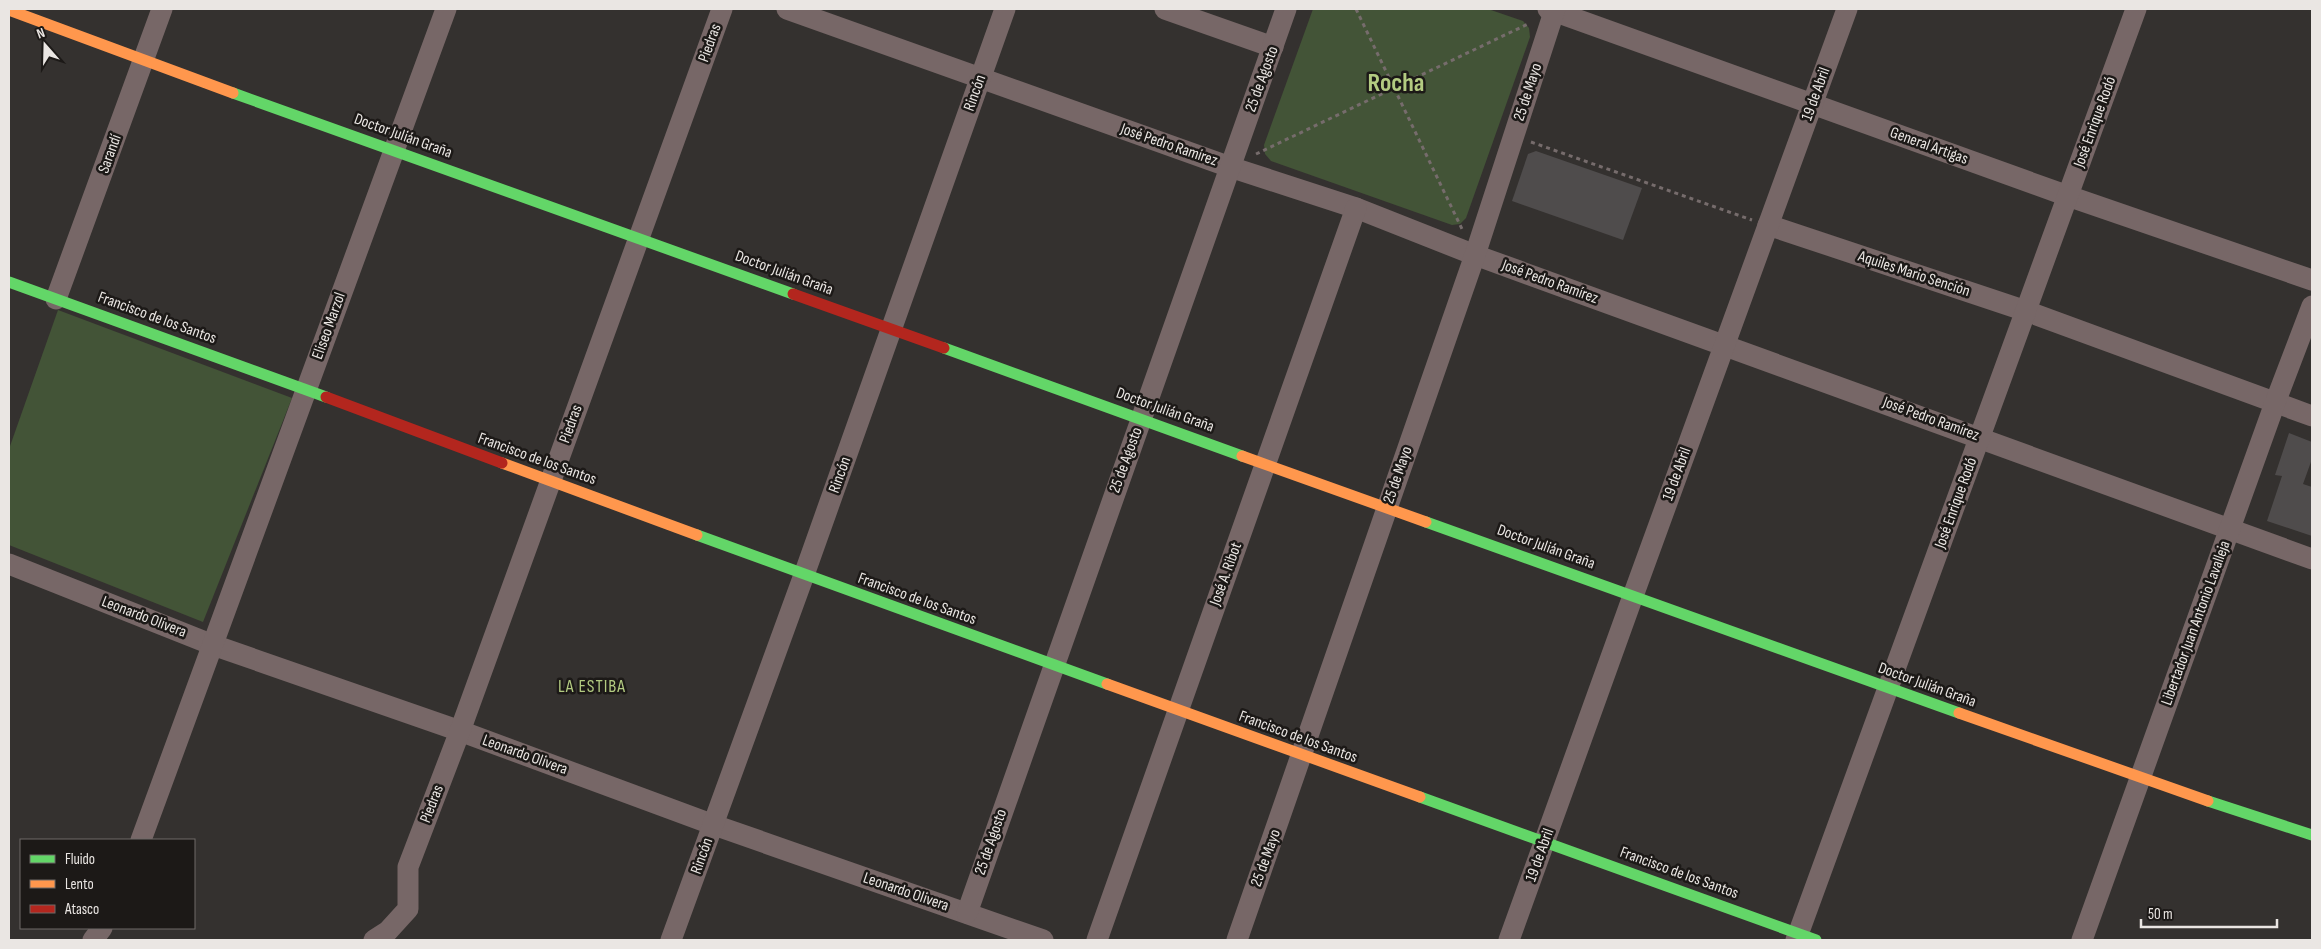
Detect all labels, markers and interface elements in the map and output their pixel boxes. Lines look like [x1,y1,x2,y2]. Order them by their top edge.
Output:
north arrow [20,20,70,70]
street label: Piedras [694,21,726,65]
text: N [34,24,47,43]
street label: 25 de Agosto [1241,44,1283,114]
street label: 25 de Mayo [1510,61,1546,123]
street label: 19 de Abril [1798,65,1834,123]
district label: Rocha [1368,68,1425,99]
street label: Rincón [960,72,990,114]
street label: José Enrique Rodó [2069,74,2120,171]
street label: Doctor Julián Graña [352,110,454,162]
street label: José Pedro Ramírez [1117,119,1220,171]
street label: General Artigas [1887,123,1971,169]
street label: Sarandí [94,132,126,176]
street label: Doctor Julián Graña [733,247,835,299]
street label: Aquiles Mario Sención [1855,247,1972,301]
street label: José Pedro Ramírez [1498,255,1601,308]
street label: Francisco de los Santos [95,288,219,348]
street label: Eliseo Marzol [308,290,350,362]
street label: Doctor Julián Graña [1114,384,1216,436]
street label: José Pedro Ramírez [1879,392,1982,445]
street label: Piedras [555,402,587,446]
street label: 25 de Agosto [1105,425,1147,495]
street label: Francisco de los Santos [475,429,599,489]
street label: 25 de Mayo [1379,444,1417,506]
street label: 19 de Abril [1659,445,1695,503]
street label: Rincón [825,454,855,496]
street label: José Enrique Rodó [1930,455,1981,552]
street label: Doctor Julián Graña [1495,521,1597,573]
street label: Libertador Juan Antonio Lavalleja [2157,538,2235,708]
street label: José A. Ribot [1205,540,1246,609]
street label: Francisco de los Santos [855,569,979,629]
street label: Leonardo Olivera [99,592,189,642]
street label: Doctor Julián Graña [1876,659,1978,711]
district label: LA ESTIBA [558,676,626,697]
street label: Francisco de los Santos [1236,707,1360,767]
street label: Leonardo Olivera [480,731,570,779]
street label: Piedras [416,782,448,826]
street label: 25 de Agosto [971,807,1011,877]
street label: 19 de Abril [1522,826,1558,884]
street label: 25 de Mayo [1247,827,1285,889]
street label: Rincón [687,835,717,877]
legend [20,839,195,929]
street label: Francisco de los Santos [1617,843,1741,903]
text: Fluido [65,850,95,869]
street label: Leonardo Olivera [861,868,951,916]
text: Lento [65,875,94,894]
scale bar [2141,896,2277,928]
text: Atasco [64,900,99,919]
text: 50 m [2148,905,2173,924]

